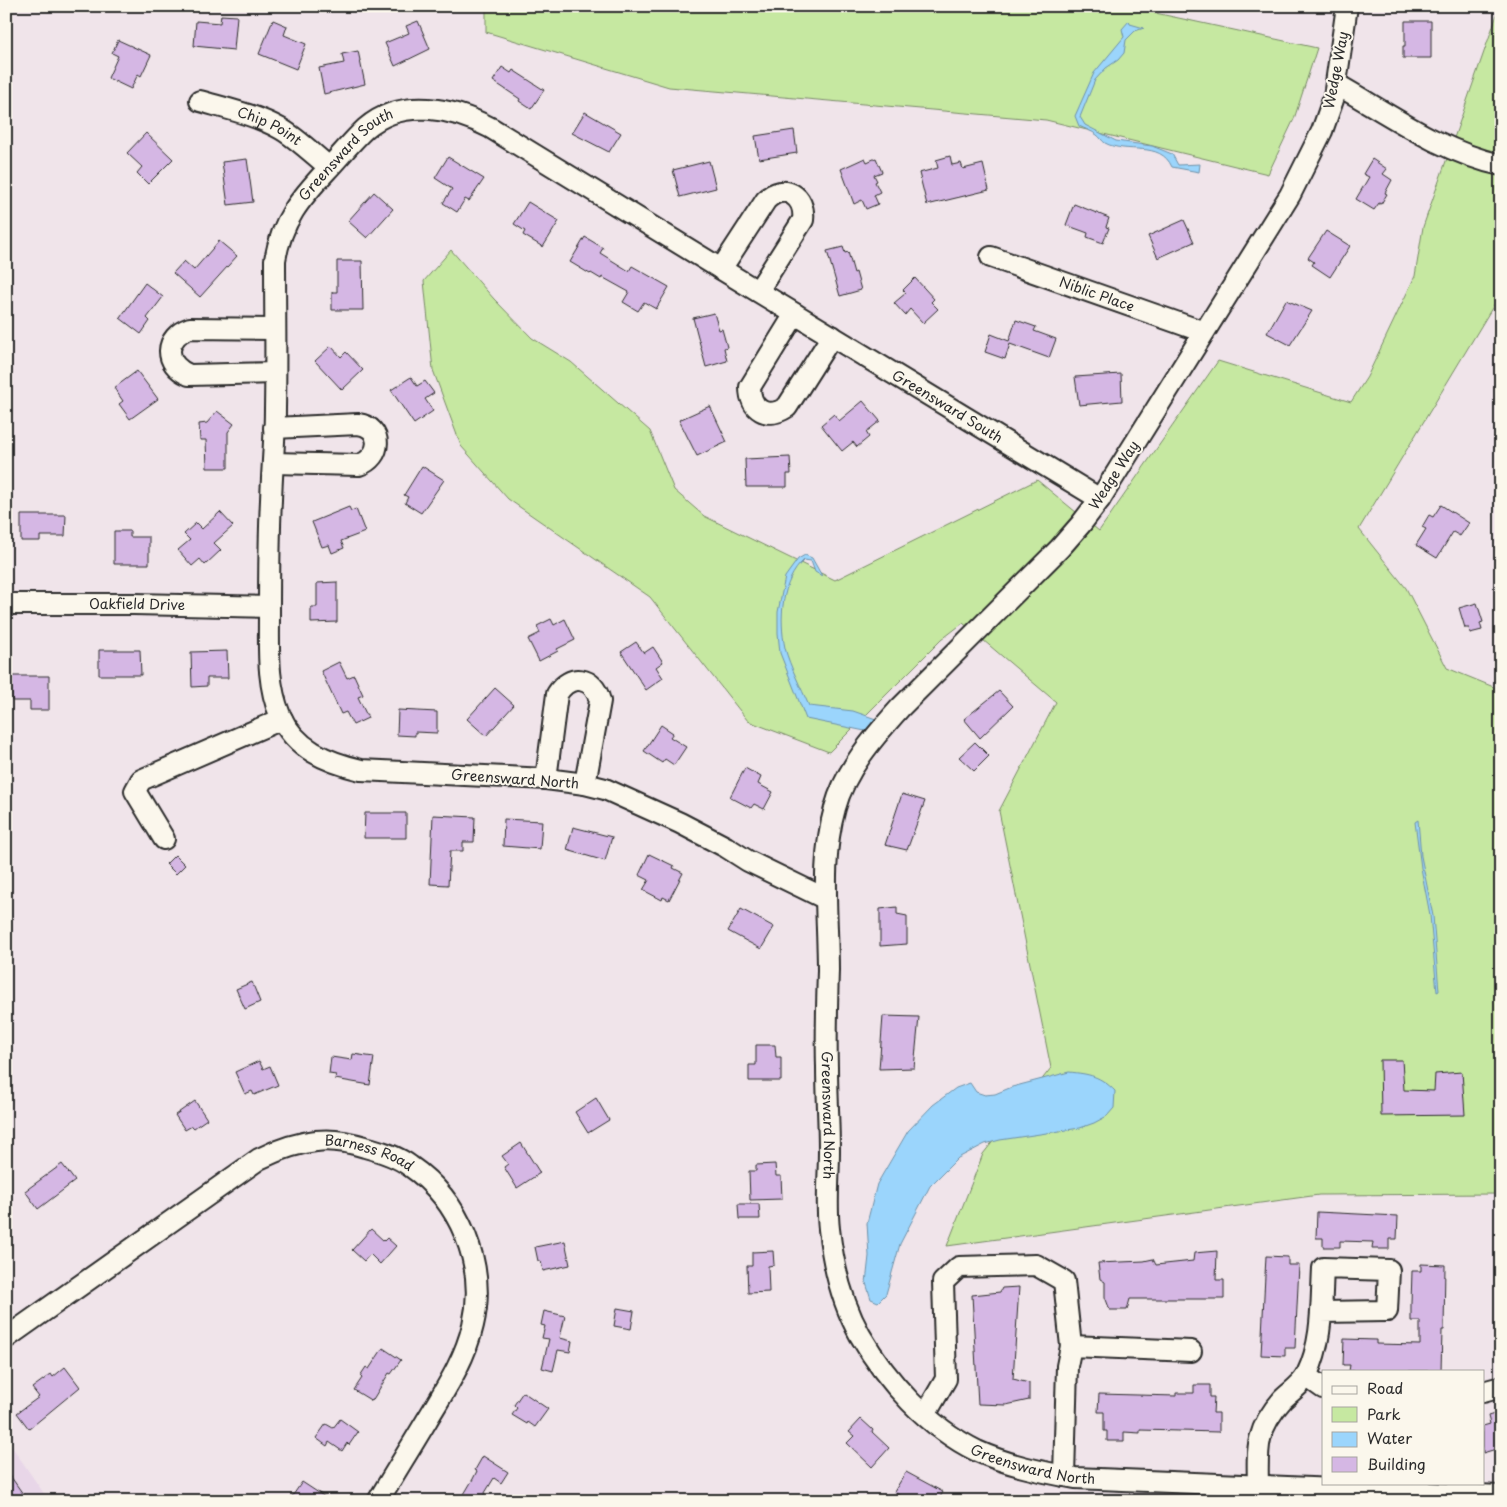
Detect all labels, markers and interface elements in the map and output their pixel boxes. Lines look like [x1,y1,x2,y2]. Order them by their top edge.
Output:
street label: Wedge Way [1318,29,1353,110]
street label: Chip Point [235,101,307,150]
street label: Greensward South [293,103,396,205]
street label: Niblic Place [1057,271,1137,317]
street label: Greensward South [888,364,1007,448]
street label: Wedge Way [1083,436,1144,513]
street label: Oakfield Drive [89,593,185,615]
street label: Greensward North [450,764,580,793]
street label: Greensward North [817,1051,840,1180]
street label: Barness Road [324,1129,419,1176]
legend [1322,1370,1484,1484]
text: Road [1367,1376,1403,1399]
text: Park [1367,1402,1401,1425]
text: Water [1367,1426,1412,1449]
street label: Greensward North [967,1438,1096,1489]
text: Building [1367,1452,1426,1475]

